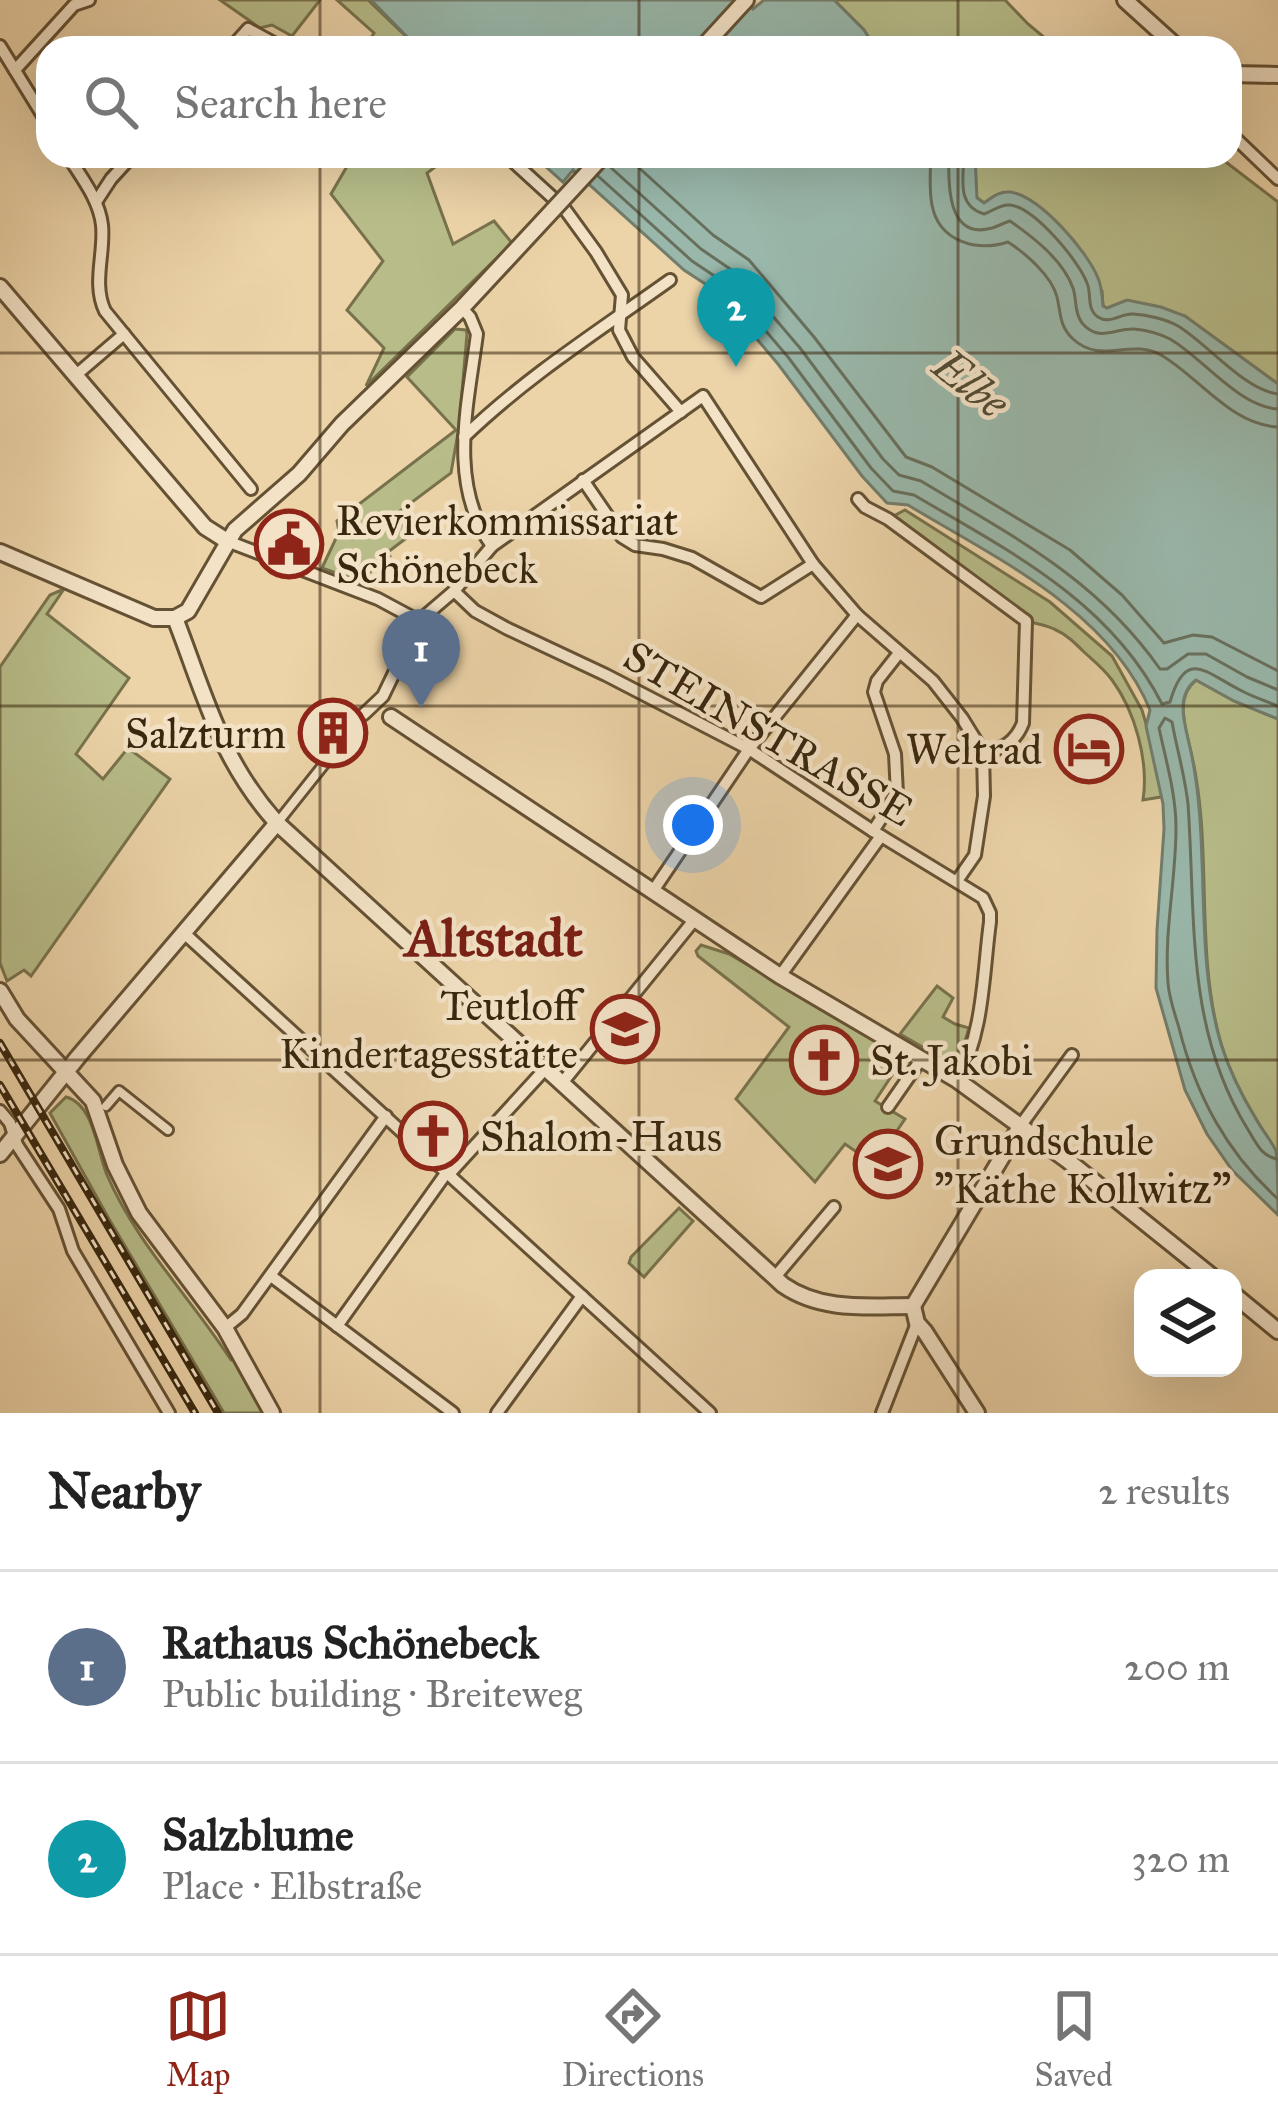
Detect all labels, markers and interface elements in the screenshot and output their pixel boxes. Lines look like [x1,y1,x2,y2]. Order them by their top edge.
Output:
search box [36,36,1242,168]
icon: search [78,69,144,135]
text: Search here [174,75,387,130]
pin: 2 [697,268,775,367]
water label: Elbe [921,336,1020,431]
place label: Revierkommissariat Schönebeck [336,495,678,595]
public building icon: Revierkommissariat Schönebeck [254,509,324,579]
pin: 1 [382,609,460,708]
street label: STEINSTRASSE [615,630,922,838]
building icon: Salzturm [298,698,368,768]
place label: Salzturm [125,708,286,760]
hotel icon: Weltrad [1054,714,1124,784]
place label: Weltrad [906,724,1042,776]
your location [663,795,723,855]
district label: Altstadt [402,905,584,971]
place label: Teutloff Kindertagesstätte [279,980,585,1080]
school or university icon: Teutloff Kindertagesstätte [590,994,660,1064]
church icon: St. Jakobi [789,1025,859,1095]
place label: St. Jakobi [870,1035,1033,1087]
church icon: Shalom-Haus [398,1101,468,1171]
place label: Shalom-Haus [480,1111,722,1163]
place label: Grundschule "Käthe Kollwitz" [934,1115,1231,1215]
school or university icon: Grundschule "Käthe Kollwitz" [853,1129,923,1199]
map controls [1134,1269,1242,1377]
button: layers [1134,1269,1242,1377]
text: Nearby [48,1460,200,1522]
text: 2 results [1098,1467,1230,1515]
text: Rathaus Schönebeck [162,1615,539,1670]
text: 1 [79,1643,95,1691]
text: 200 m [1124,1643,1230,1691]
text: Public building · Breiteweg [162,1670,582,1718]
text: Salzblume [162,1807,354,1862]
text: 2 [77,1835,97,1883]
text: 320 m [1131,1835,1230,1883]
text: Place · Elbstraße [162,1862,422,1910]
tab: Map [165,1983,231,2095]
tab: Directions [562,1983,704,2095]
tab: Saved [1034,1983,1113,2095]

